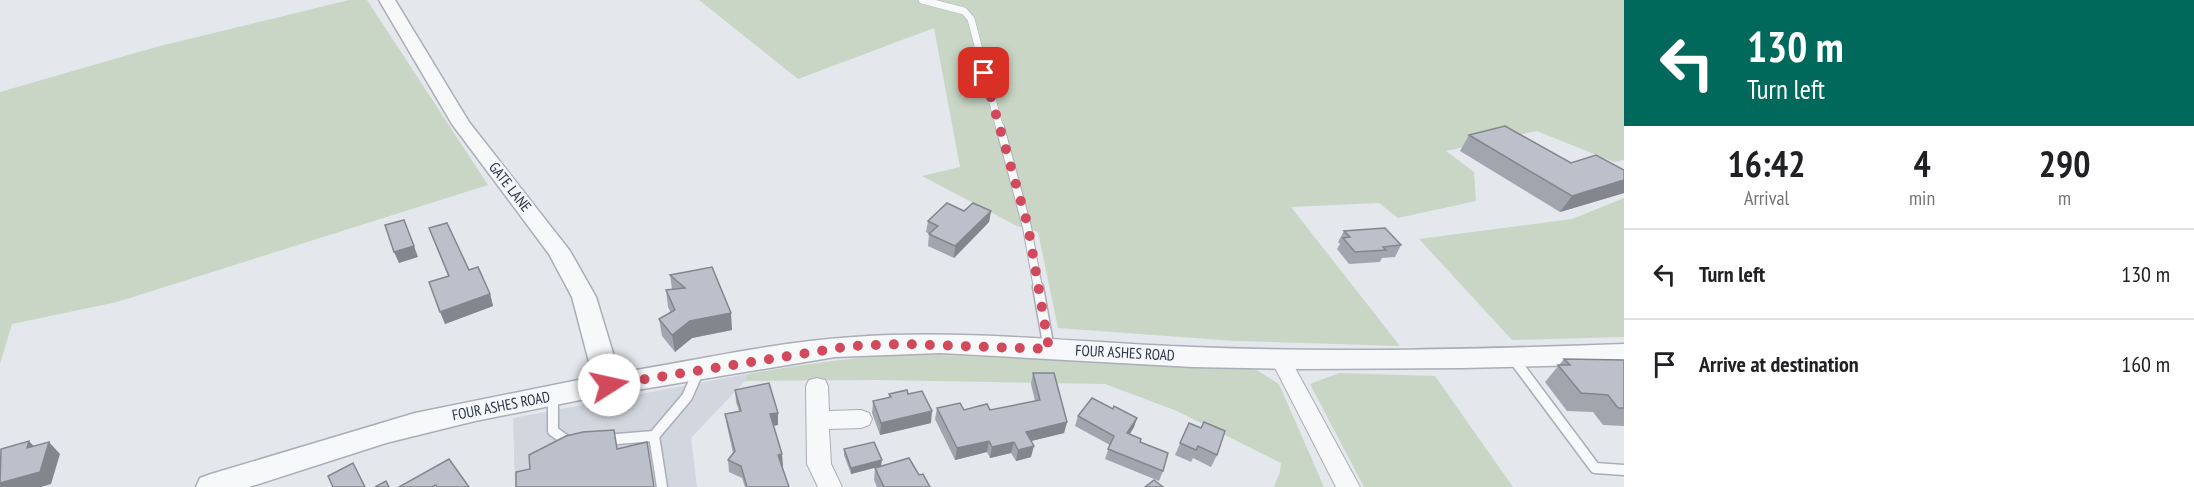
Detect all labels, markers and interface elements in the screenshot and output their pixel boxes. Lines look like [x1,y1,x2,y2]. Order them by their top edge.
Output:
text: 130 m [1747,19,1844,74]
icon: left [1648,24,1726,102]
pin [958,47,1009,98]
icon: arrive [967,56,1000,89]
text: Turn left [1747,72,1825,106]
text: 16:42 [1728,140,1805,187]
text: 4 [1913,140,1931,187]
text: 290 [2039,140,2090,187]
street label: GATE LANE [485,158,536,215]
text: Arrival [1744,185,1789,211]
text: min [1909,185,1935,211]
text: m [2058,185,2071,211]
icon: left [1648,258,1681,291]
text: Turn left [1699,260,1765,288]
text: 130 m [2121,260,2170,288]
street label: FOUR ASHES ROAD [1075,340,1175,365]
icon: arrive [1648,348,1681,381]
text: Arrive at destination [1699,350,1859,378]
text: 160 m [2121,350,2170,378]
position arrow [577,353,641,417]
street label: FOUR ASHES ROAD [450,387,552,424]

